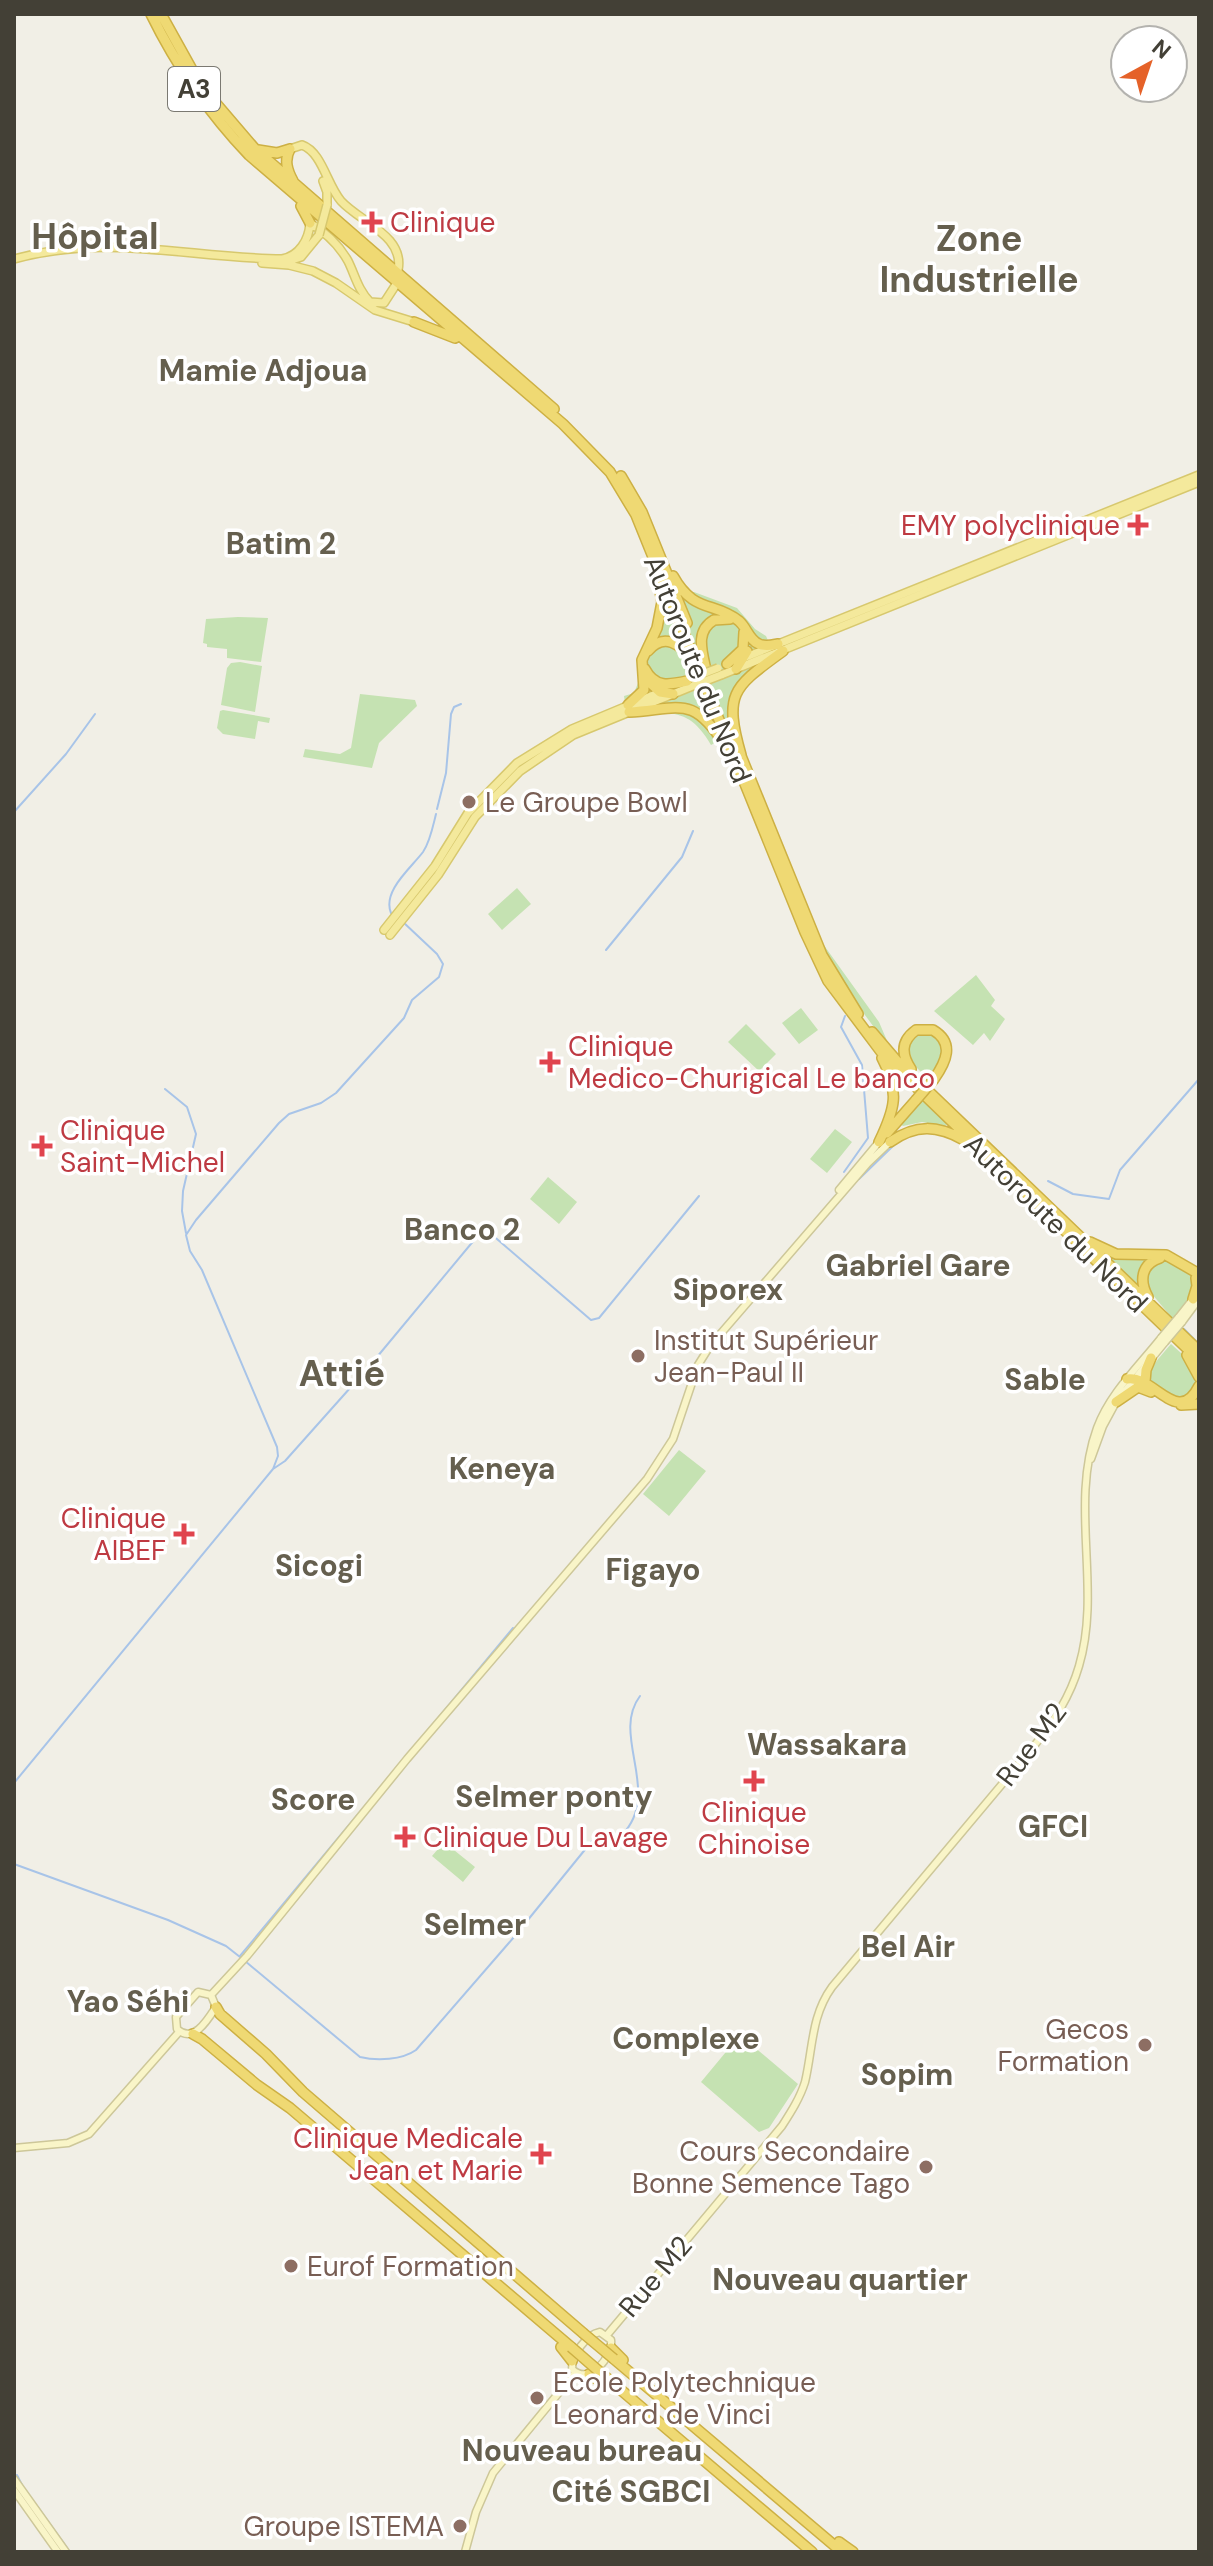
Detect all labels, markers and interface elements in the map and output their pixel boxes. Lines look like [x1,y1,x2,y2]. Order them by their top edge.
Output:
north arrow [1109,24,1189,104]
text: N [1146,33,1177,65]
road number: A3 [168,67,220,111]
place label: Clinique [390,204,495,241]
marker: Clinique [361,211,383,233]
district label: Hôpital [31,213,159,260]
district label: Zone Industrielle [879,215,1079,303]
district label: Mamie Adjoua [159,351,367,390]
place label: EMY polyclinique [901,507,1120,544]
marker: EMY polyclinique [1127,514,1149,536]
district label: Batim 2 [226,524,336,563]
street label: Autoroute du Nord [635,550,760,788]
place label: Le Groupe Bowl [485,784,688,821]
marker: Le Groupe Bowl [460,793,478,811]
place label: Clinique Medico-Churigical Le banco [568,1028,935,1097]
marker: Clinique Medico-Churigical Le banco [539,1051,561,1073]
place label: Clinique Saint-Michel [60,1112,225,1181]
street label: Autoroute du Nord [956,1126,1156,1321]
marker: Clinique Saint-Michel [31,1135,53,1157]
district label: Banco 2 [404,1210,520,1249]
district label: Gabriel Gare [825,1246,1011,1285]
district label: Siporex [673,1270,783,1309]
place label: Institut Supérieur Jean-Paul II [654,1322,878,1391]
marker: Institut Supérieur Jean-Paul II [629,1347,647,1365]
district label: Attié [299,1350,385,1397]
district label: Sable [1004,1360,1086,1399]
district label: Keneya [449,1449,555,1488]
place label: Clinique AIBEF [61,1500,166,1569]
marker: Clinique AIBEF [173,1523,195,1545]
district label: Sicogi [275,1546,363,1585]
district label: Figayo [606,1550,700,1589]
street label: Rue M2 [988,1695,1075,1794]
district label: Wassakara [747,1725,907,1764]
marker: Clinique Chinoise [743,1770,765,1792]
district label: Selmer ponty [455,1777,653,1816]
district label: Score [271,1780,355,1819]
place label: Clinique Chinoise [698,1794,810,1863]
district label: GFCI [1018,1807,1088,1846]
place label: Clinique Du Lavage [423,1819,668,1856]
marker: Clinique Du Lavage [394,1826,416,1848]
district label: Selmer [424,1905,526,1944]
district label: Bel Air [861,1927,955,1966]
district label: Yao Séhi [67,1982,189,2021]
place label: Gecos Formation [997,2011,1129,2080]
district label: Complexe [612,2019,760,2058]
marker: Gecos Formation [1136,2036,1154,2054]
district label: Sopim [861,2055,953,2094]
place label: Clinique Medicale Jean et Marie [293,2120,523,2189]
place label: Cours Secondaire Bonne Semence Tago [632,2133,910,2202]
marker: Clinique Medicale Jean et Marie [530,2143,552,2165]
marker: Cours Secondaire Bonne Semence Tago [917,2158,935,2176]
street label: Rue M2 [610,2228,700,2325]
place label: Eurof Formation [307,2248,514,2285]
marker: Eurof Formation [282,2257,300,2275]
district label: Nouveau quartier [712,2260,968,2299]
place label: Ecole Polytechnique Leonard de Vinci [553,2364,816,2433]
marker: Ecole Polytechnique Leonard de Vinci [528,2389,546,2407]
district label: Nouveau bureau [462,2431,702,2470]
district label: Cité SGBCI [552,2472,710,2511]
place label: Groupe ISTEMA [243,2508,444,2545]
marker: Groupe ISTEMA [451,2517,469,2535]

